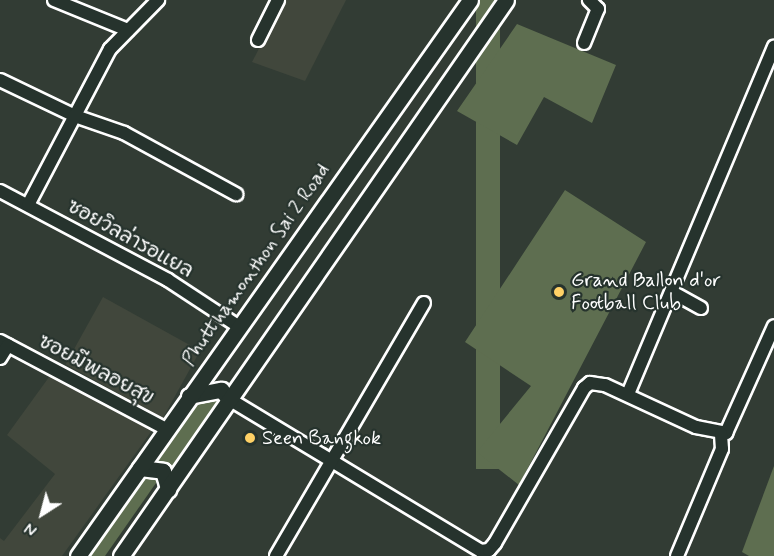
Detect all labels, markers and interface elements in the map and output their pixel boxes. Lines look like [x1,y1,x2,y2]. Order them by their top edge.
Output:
street label: Phutthamonthon Sai 2 Road [177,159,335,371]
street label: ซอยวิลล่ารอแยล [63,194,197,284]
place label: Grand Ballon d'or Football Club [571,268,719,315]
marker: Grand Ballon d'or Football Club [552,285,566,299]
street label: ซอยมีพลอยสุข [34,329,158,411]
place label: Seen Bangkok [262,426,382,450]
marker: Seen Bangkok [243,431,257,445]
north arrow [12,484,72,544]
text: N [21,517,42,541]

